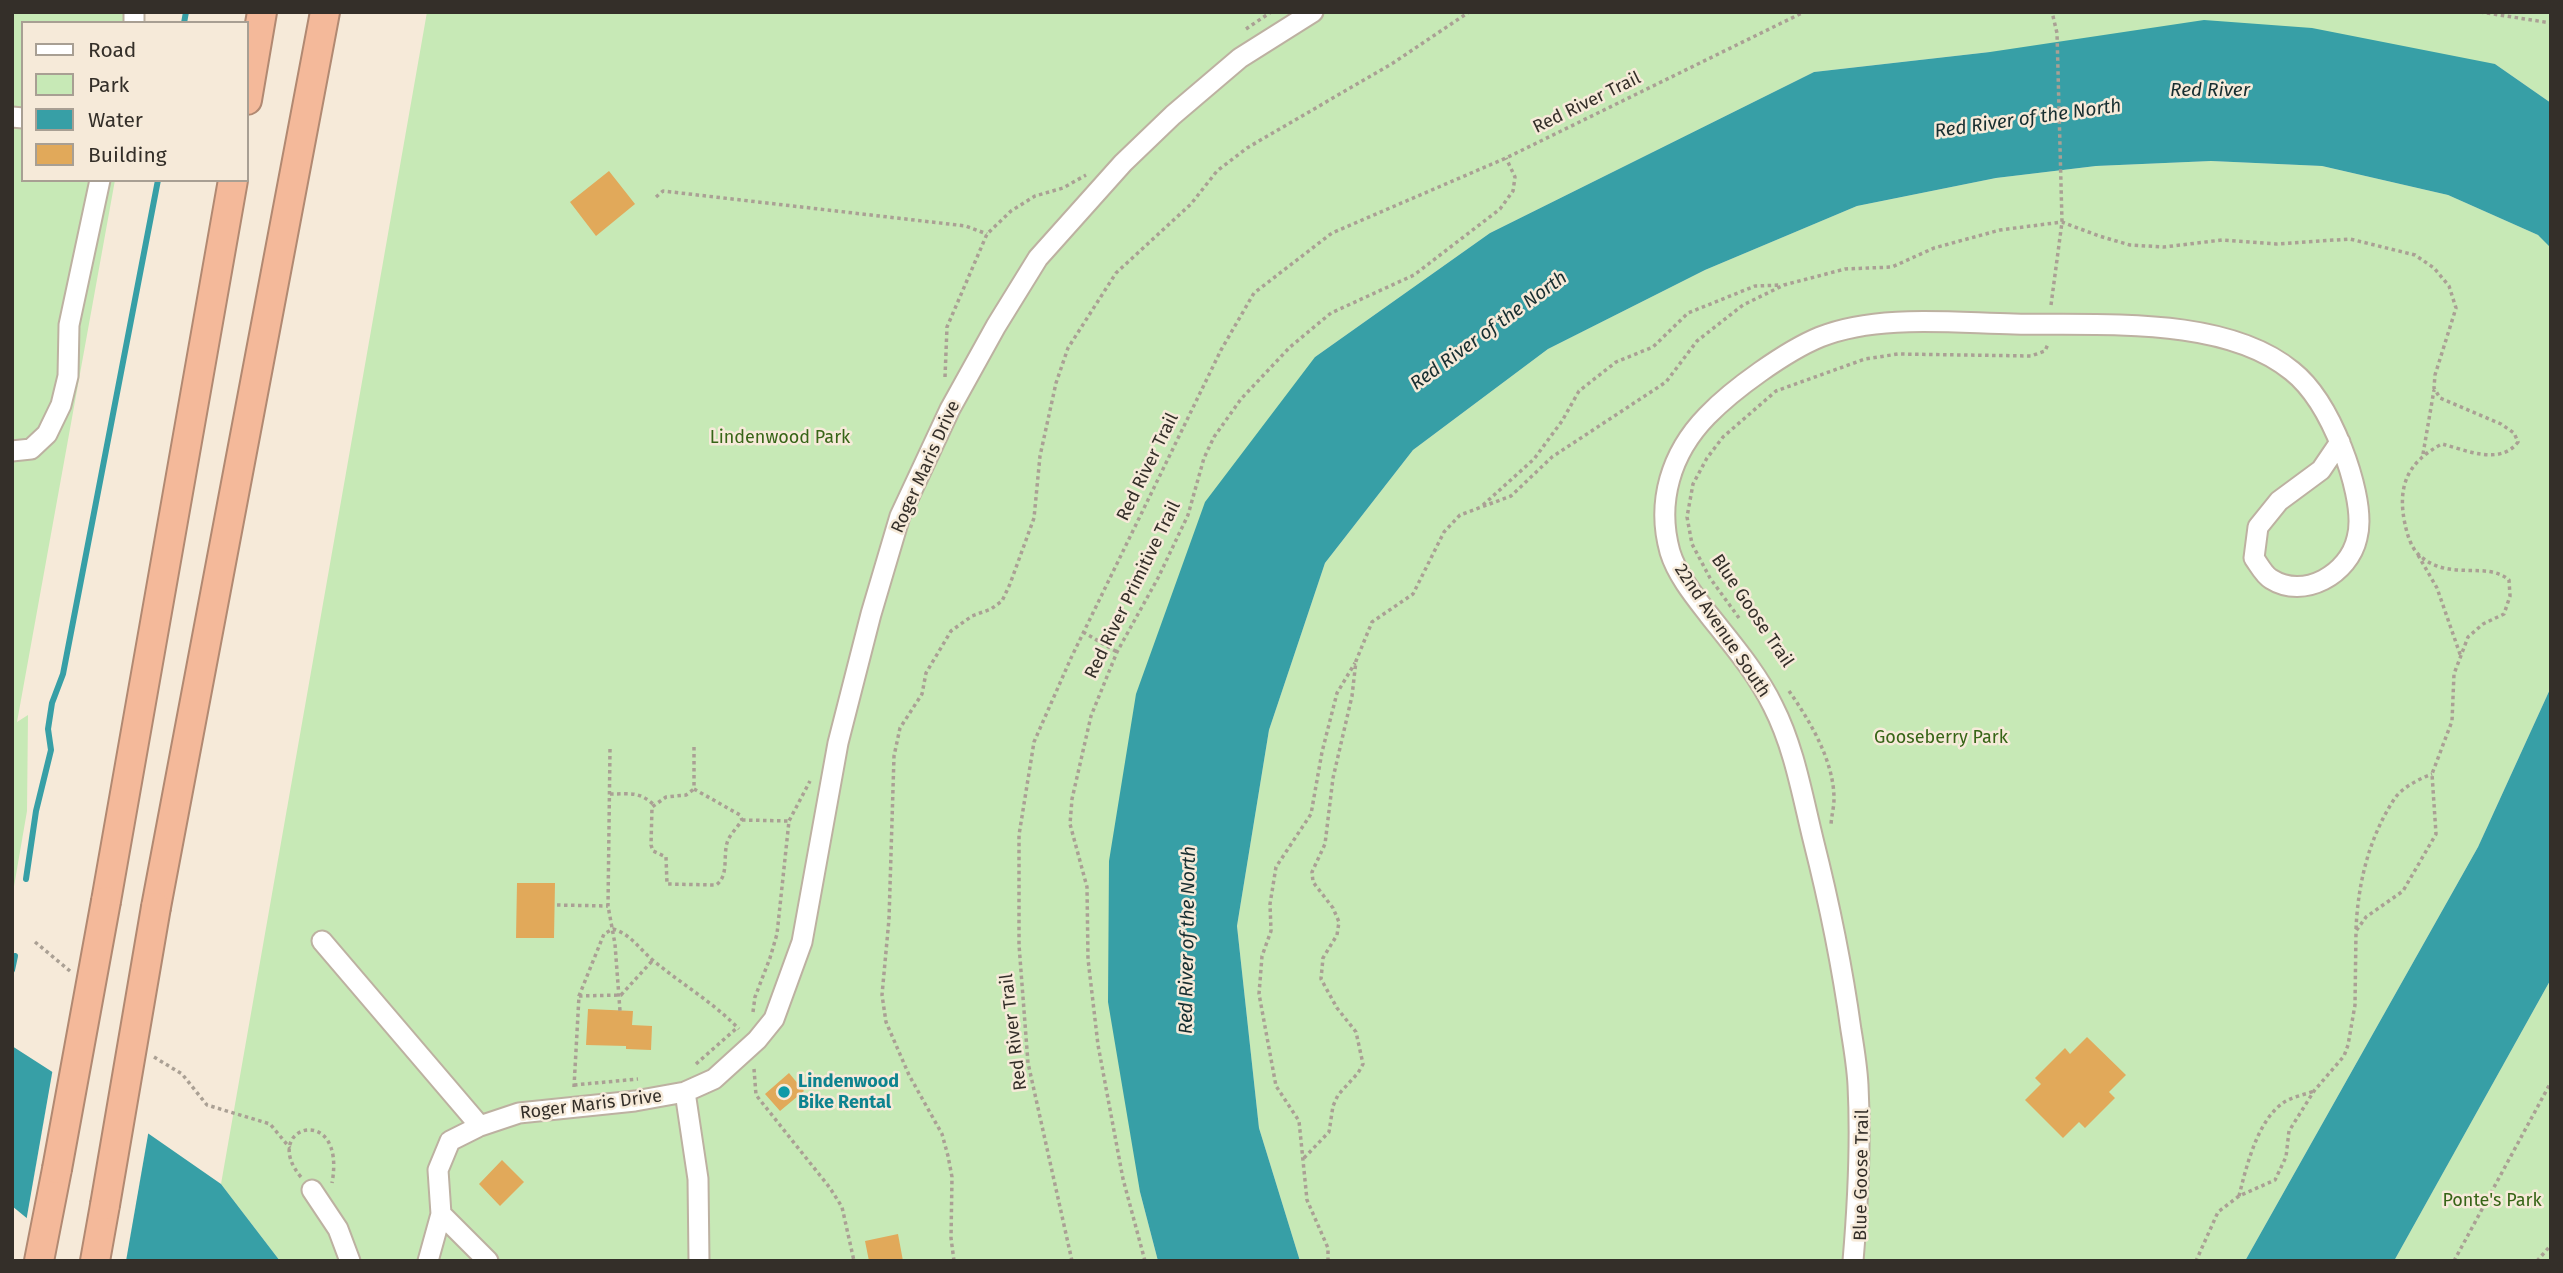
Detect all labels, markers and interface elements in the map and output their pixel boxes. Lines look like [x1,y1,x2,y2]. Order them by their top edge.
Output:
legend [21,21,248,182]
text: Road [88,37,136,63]
street label: Red River Trail [1529,68,1645,138]
text: Park [88,72,129,98]
water label: Red River [2170,80,2250,102]
water label: Red River of the North [1933,95,2123,143]
text: Water [88,107,143,133]
text: Building [88,142,167,168]
water label: Red River of the North [1406,266,1572,396]
street label: Roger Maris Drive [887,397,965,537]
street label: Red River Trail [1113,409,1183,525]
park label: Lindenwood Park [710,427,850,449]
street label: Red River Primitive Trail [1081,498,1185,682]
street label: Blue Goose Trail [1706,550,1798,672]
street label: 22nd Avenue South [1669,560,1775,702]
park label: Gooseberry Park [1874,727,2008,749]
water label: Red River of the North [1175,846,1201,1034]
street label: Red River Trail [996,972,1032,1092]
place label: Lindenwood Bike Rental [798,1071,899,1114]
marker: Lindenwood Bike Rental [776,1084,792,1100]
street label: Roger Maris Drive [519,1086,663,1124]
street label: Blue Goose Trail [1850,1109,1874,1241]
park label: Ponte's Park [2442,1190,2542,1212]

